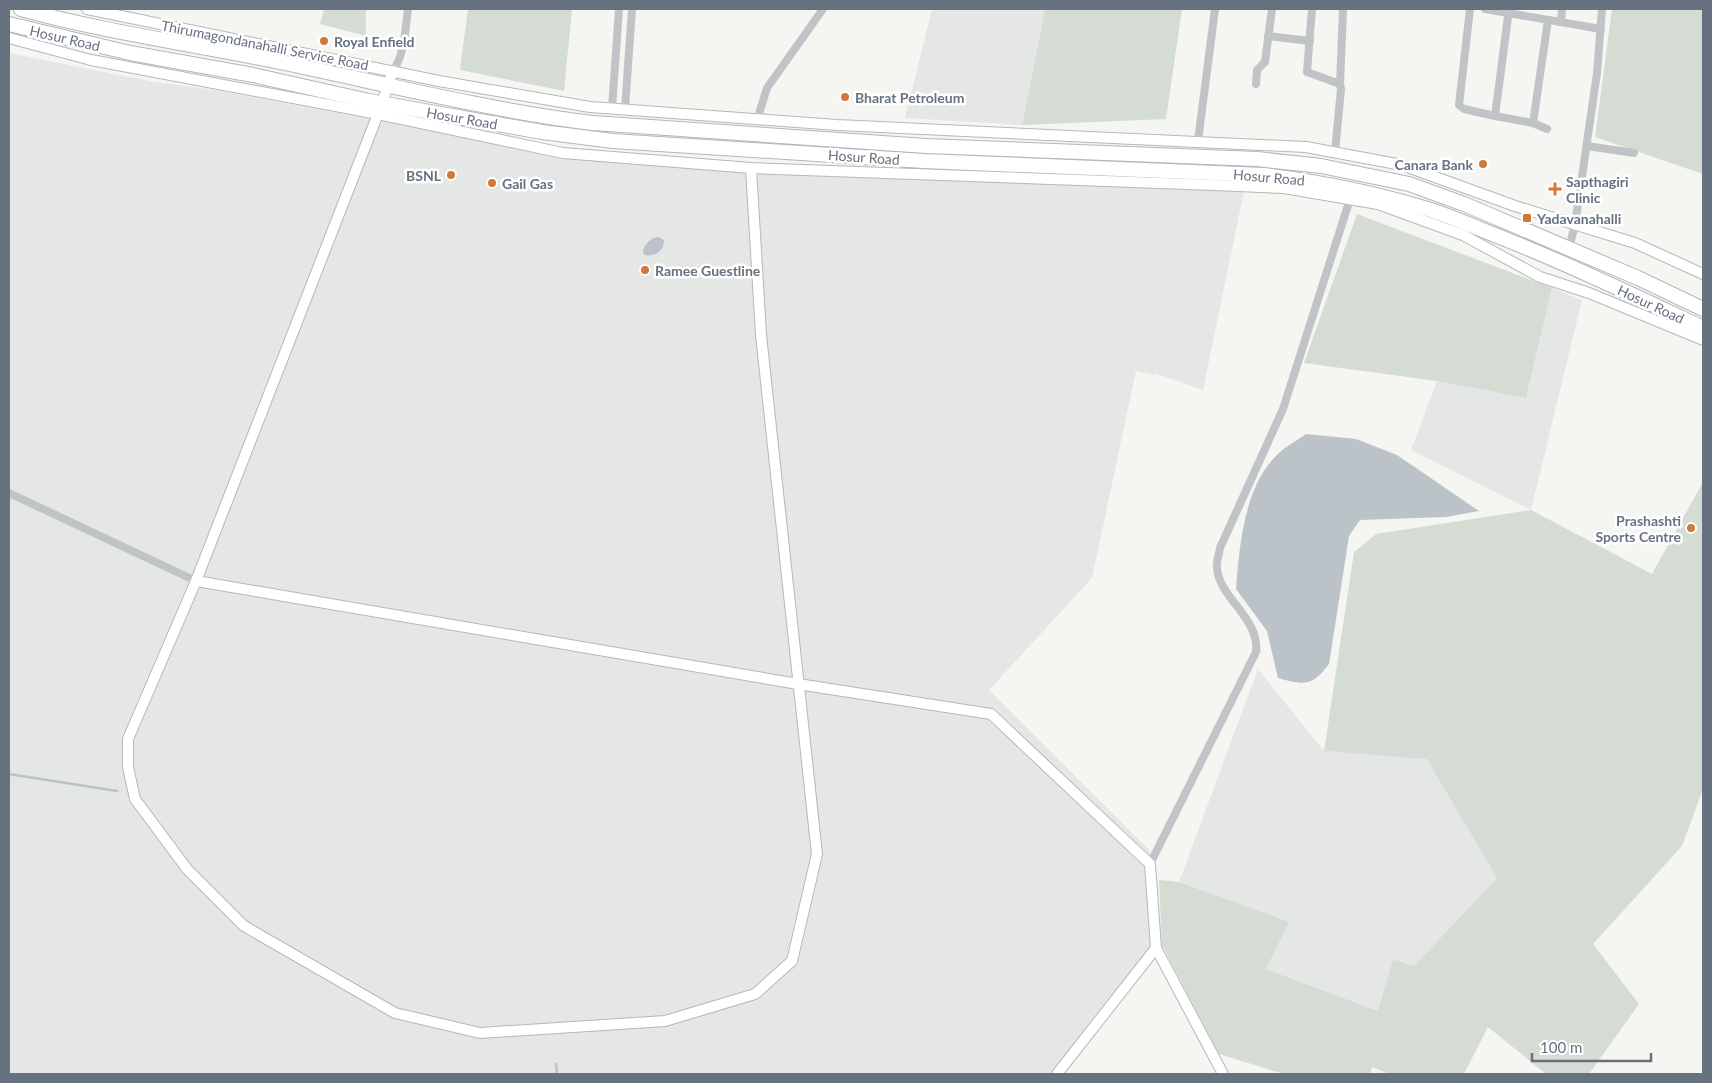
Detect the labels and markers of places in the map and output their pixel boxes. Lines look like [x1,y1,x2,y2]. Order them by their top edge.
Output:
place label: Royal Enfield [334,33,415,50]
marker: Royal Enfield [318,35,330,47]
place label: Bharat Petroleum [855,89,964,106]
marker: Bharat Petroleum [839,91,851,103]
place label: Canara Bank [1394,156,1474,173]
marker: Canara Bank [1477,158,1489,170]
place label: BSNL [406,167,442,184]
marker: BSNL [445,169,457,181]
place label: Sapthagiri Clinic [1566,173,1628,206]
place label: Gail Gas [502,175,553,192]
marker: Gail Gas [486,177,498,189]
marker: Sapthagiri Clinic [1548,182,1562,196]
place label: Yadavanahalli [1536,210,1621,227]
marker: Yadavanahalli [1521,212,1533,224]
place label: Ramee Guestline [655,262,761,279]
marker: Ramee Guestline [639,264,651,276]
place label: Prashashti Sports Centre [1595,512,1682,545]
marker: Prashashti Sports Centre [1685,522,1697,534]

